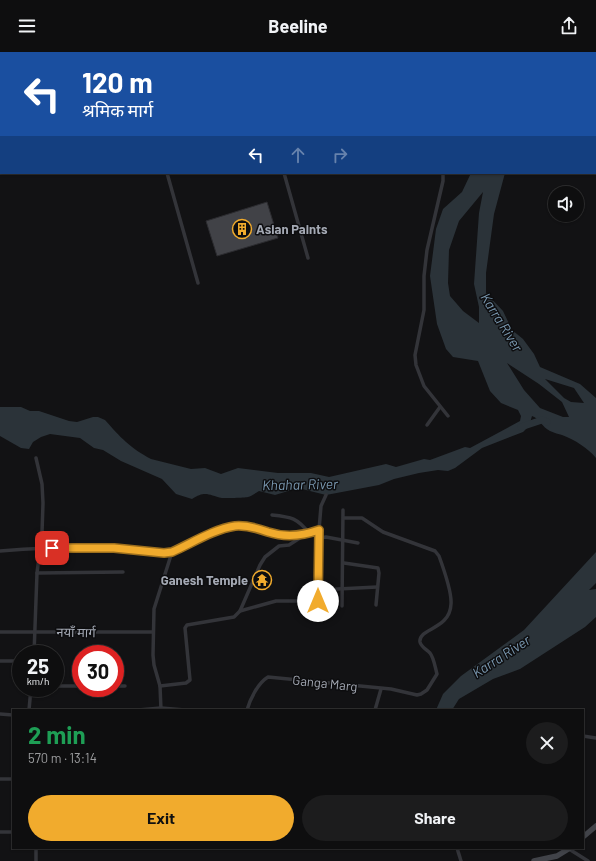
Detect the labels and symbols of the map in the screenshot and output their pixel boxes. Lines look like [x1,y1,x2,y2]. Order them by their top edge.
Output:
building icon: Asian Paints [231,218,253,240]
place label: Asian Paints [256,221,328,237]
water label: Karra River [477,290,527,355]
water label: Khahar River [262,475,339,493]
pin [35,531,69,565]
temple icon: Ganesh Temple [251,569,273,591]
place label: Ganesh Temple [161,572,248,588]
position arrow [297,580,339,622]
street label: नयाँ मार्ग [56,624,97,640]
water label: Karra River [469,630,534,681]
speed limit sign: 30 [72,645,124,697]
street label: Ganga Marg [292,672,358,694]

